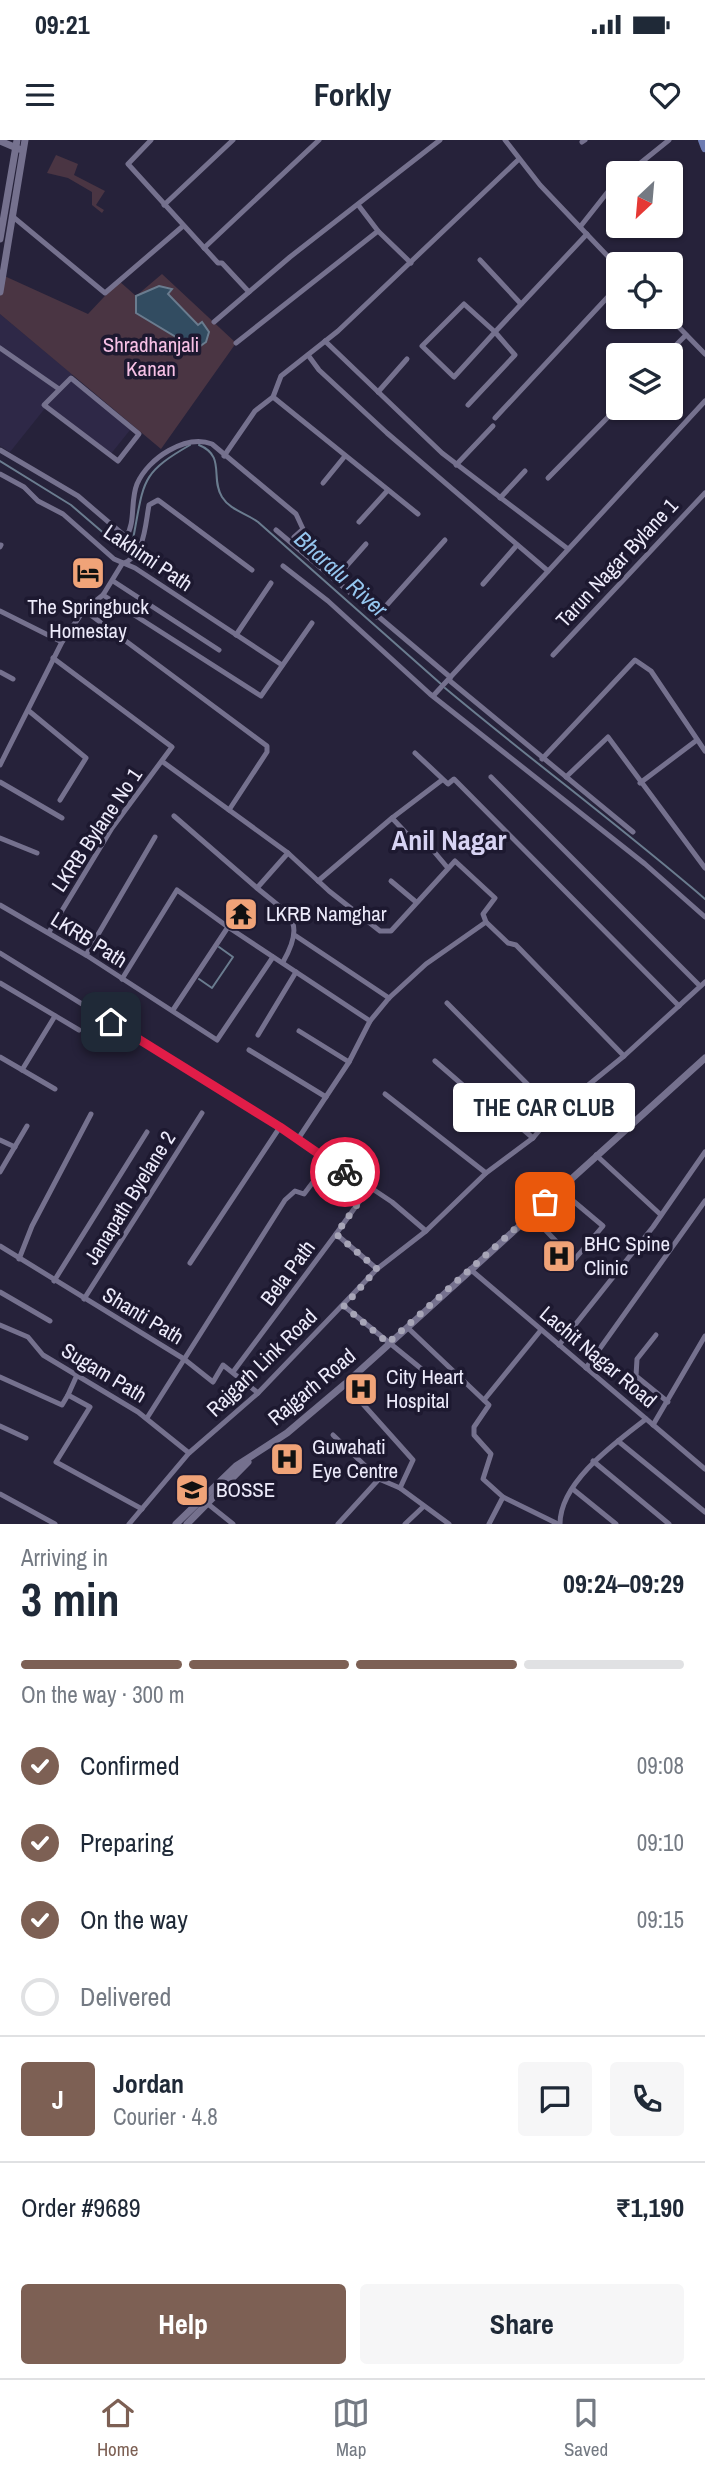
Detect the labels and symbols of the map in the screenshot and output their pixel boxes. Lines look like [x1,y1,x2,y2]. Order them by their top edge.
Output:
north arrow [606,161,682,238]
park label: Shradhanjali Kanan [103,330,199,383]
street label: Tarun Nagar Bylane 1 [549,491,684,634]
street label: Lakhimi Path [98,517,198,598]
water label: Bharalu River [288,524,395,624]
hotel icon: The Springbuck Homestay [69,554,107,592]
place label: The Springbuck Homestay [27,592,149,645]
street label: LKRB Bylane No 1 [44,762,149,897]
district label: Anil Nagar [392,821,506,859]
temple icon: LKRB Namghar [222,895,260,933]
place label: LKRB Namghar [266,899,387,928]
street label: LKRB Path [45,905,133,974]
pin [81,992,141,1052]
callout: THE CAR CLUB [454,1083,636,1132]
street label: Janapath Byelane 2 [77,1126,182,1270]
courier [310,1137,380,1207]
pin [515,1172,575,1232]
place label: BHC Spine Clinic [584,1229,670,1282]
street label: Bela Path [254,1234,322,1311]
hospital icon: BHC Spine Clinic [540,1237,578,1275]
street label: Shanti Path [97,1280,189,1351]
street label: Lachit Nagar Road [534,1299,663,1414]
street label: Rajgarh Link Road [200,1302,323,1423]
street label: Sugam Path [56,1336,152,1409]
street label: Rajgarh Road [262,1341,362,1432]
place label: City Heart Hospital [386,1362,464,1415]
hospital icon: City Heart Hospital [342,1370,380,1408]
place label: Guwahati Eye Centre [312,1432,398,1485]
hospital icon: Guwahati Eye Centre [268,1440,306,1478]
school or university icon: BOSSE [173,1471,211,1509]
place label: BOSSE [216,1475,275,1504]

